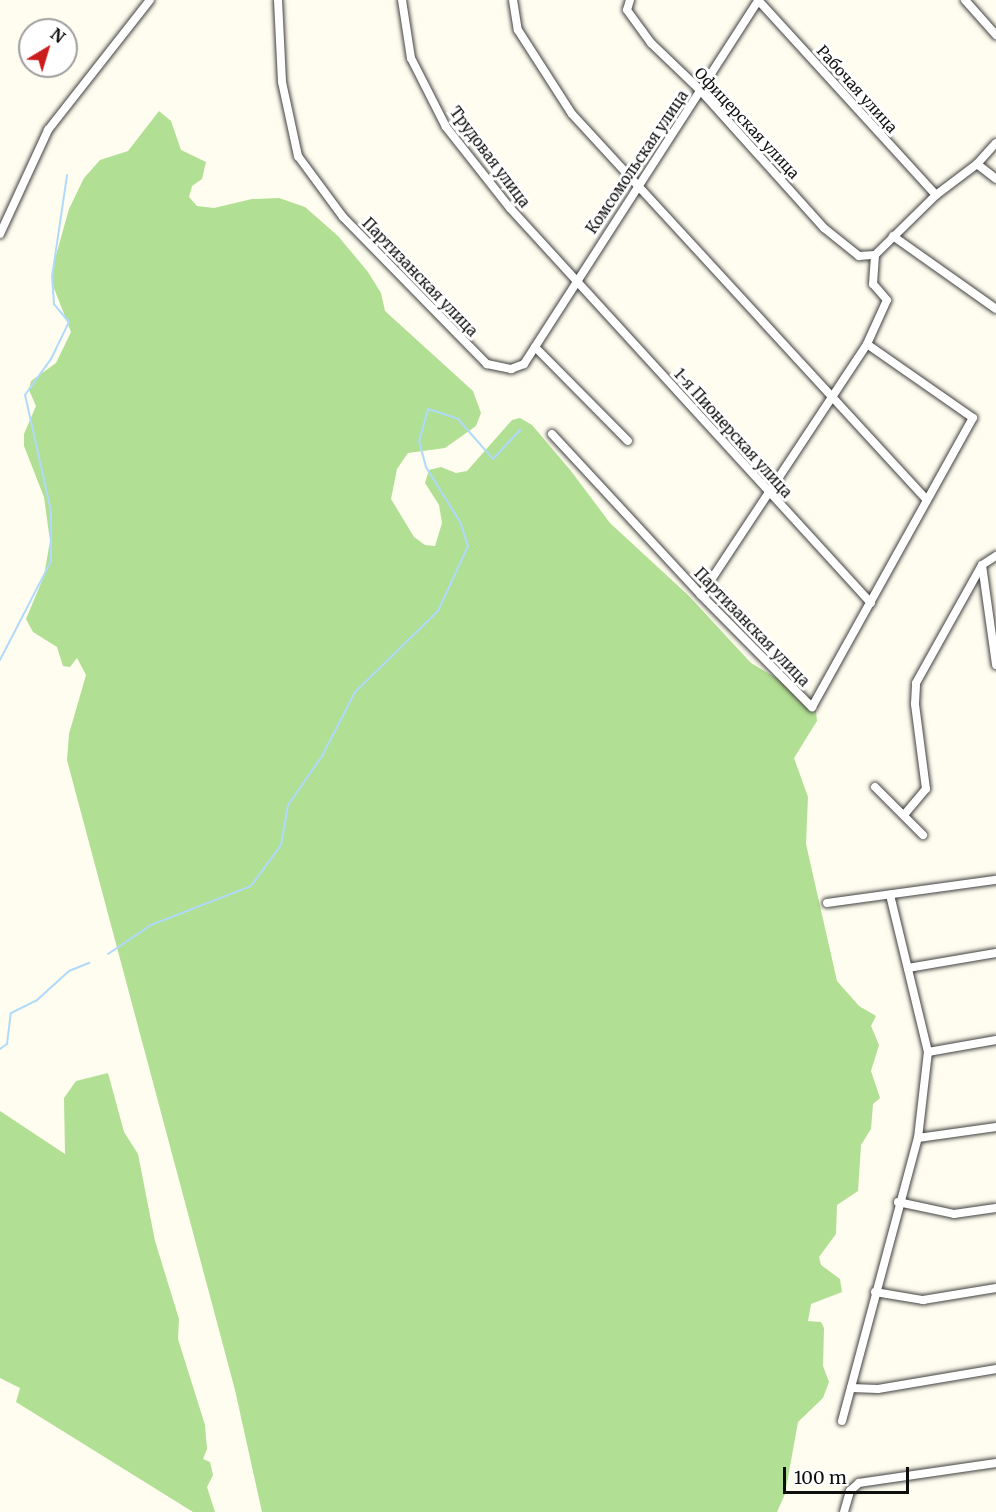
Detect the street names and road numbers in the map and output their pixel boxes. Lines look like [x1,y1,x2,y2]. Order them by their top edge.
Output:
street label: Рабочая улица [813,42,901,136]
street label: Офицерская улица [691,64,803,182]
street label: Комсомольская улица [582,87,692,237]
street label: Трудовая улица [446,103,534,211]
street label: Партизанская улица [359,214,481,340]
street label: 1-я Пионерская улица [670,365,796,501]
street label: Партизанская улица [691,564,813,690]

